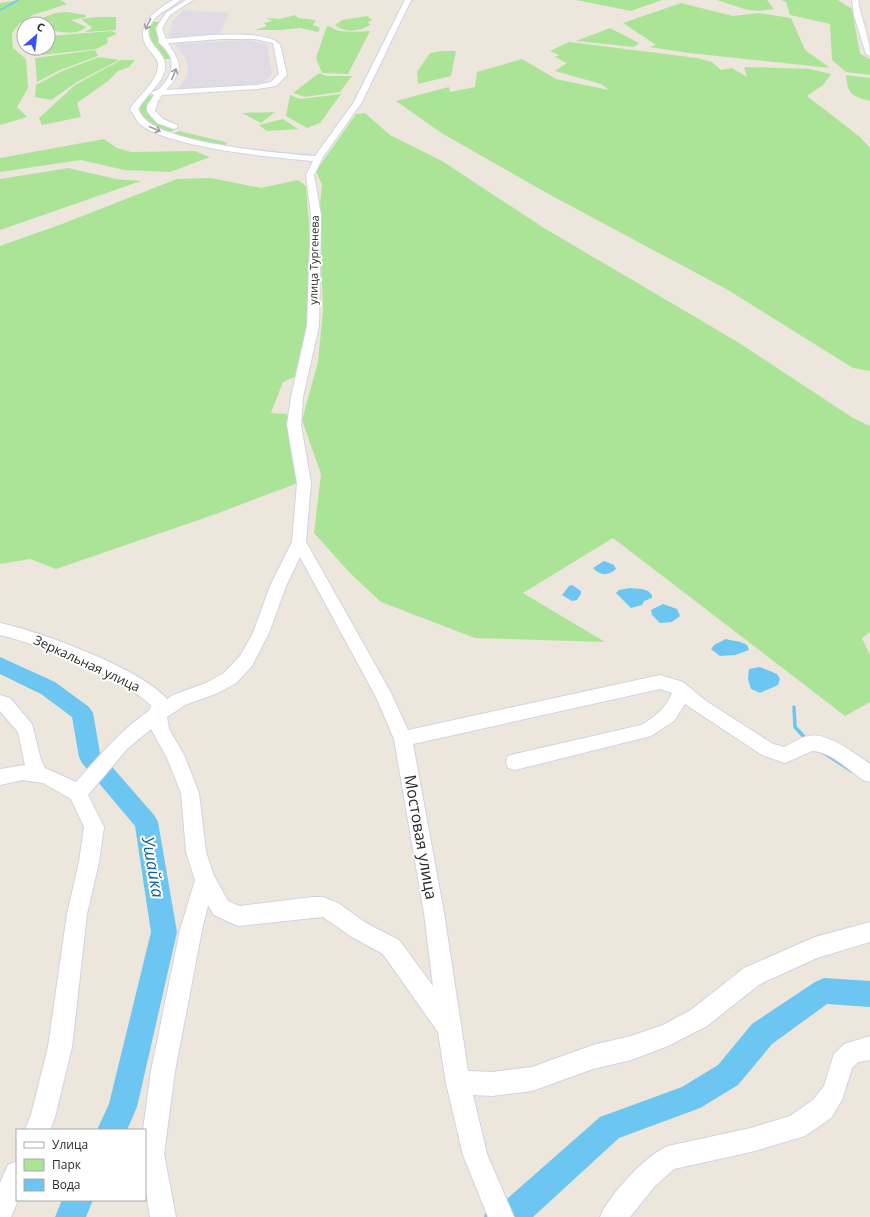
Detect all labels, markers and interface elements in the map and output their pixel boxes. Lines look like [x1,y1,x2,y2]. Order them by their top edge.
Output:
north arrow [16,16,56,56]
text: С [34,18,48,35]
one-way arrow [144,18,151,30]
one-way arrow [170,68,178,80]
one-way arrow [148,126,160,134]
street label: улица Тургенева [305,215,322,305]
street label: Зеркальная улица [31,630,143,696]
street label: Мостовая улица [399,773,443,901]
water label: Ушайка [137,834,170,900]
legend [16,1129,146,1201]
text: Улица [52,1136,88,1153]
text: Парк [52,1156,82,1173]
text: Вода [52,1176,81,1193]

